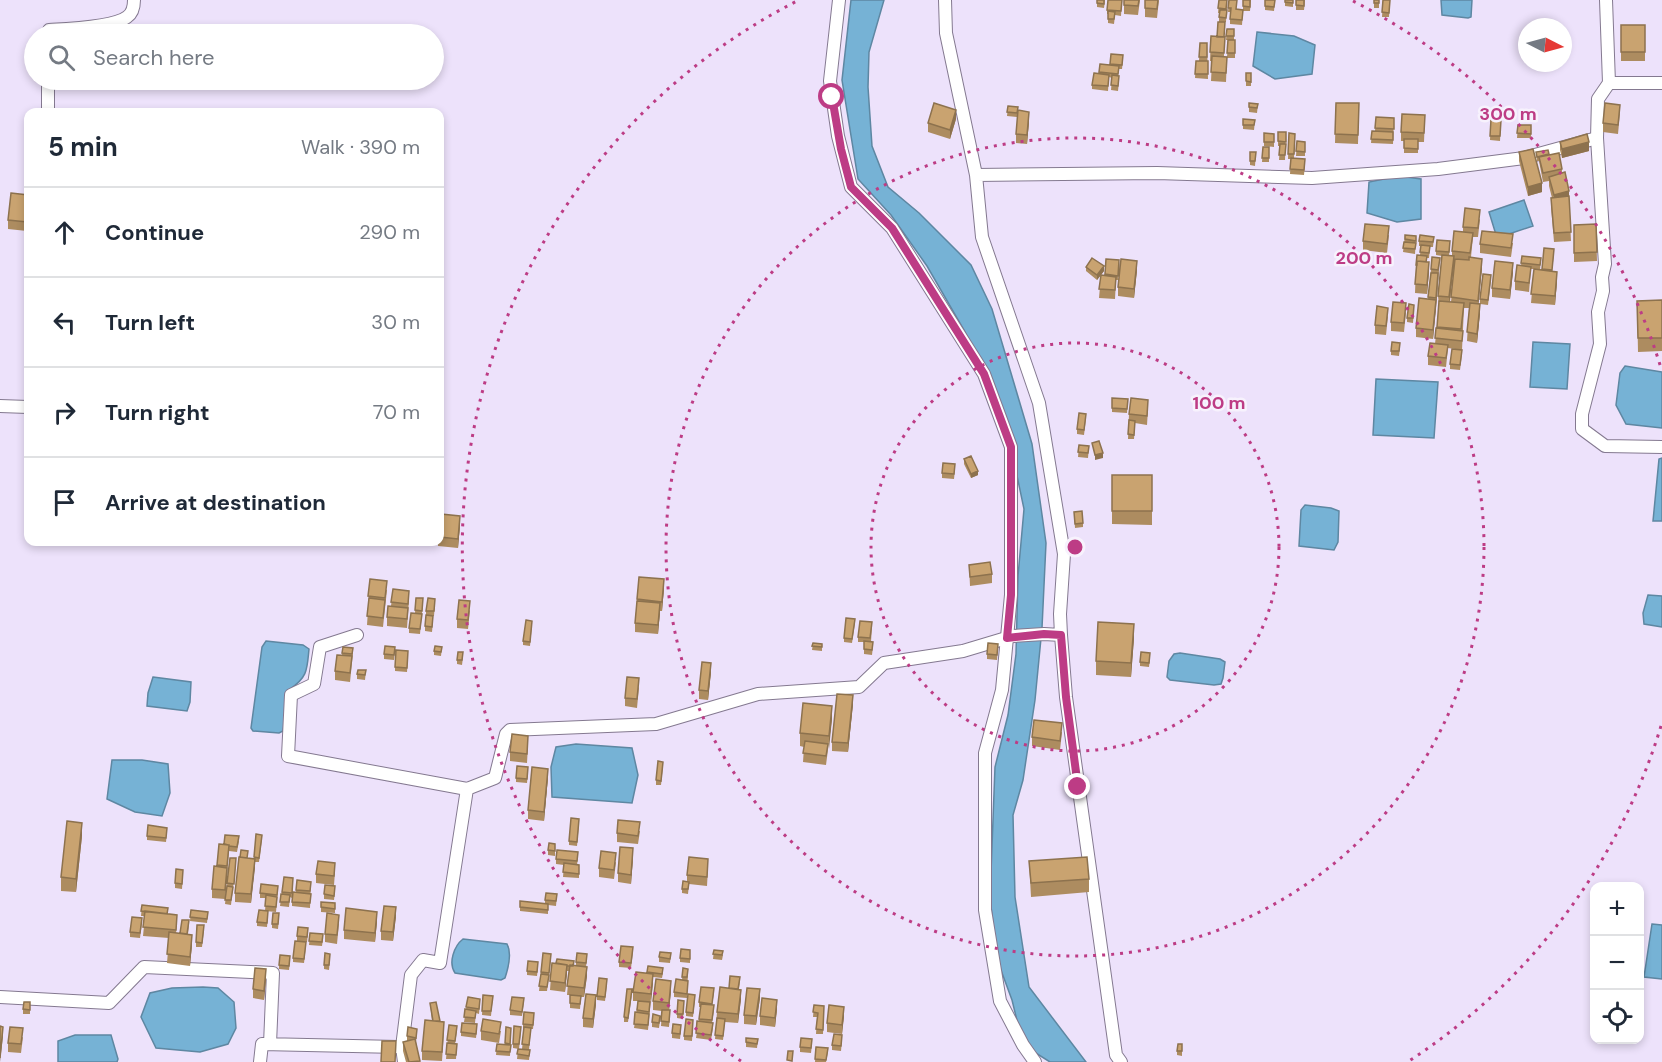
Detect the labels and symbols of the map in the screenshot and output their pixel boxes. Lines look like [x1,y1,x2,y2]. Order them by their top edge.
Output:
north arrow [1518,18,1572,72]
route start [818,83,844,109]
text: 300 m [1479,102,1537,126]
text: 200 m [1336,246,1392,270]
text: 100 m [1192,391,1246,415]
centre of rings [1065,537,1085,557]
route end [1064,773,1090,799]

